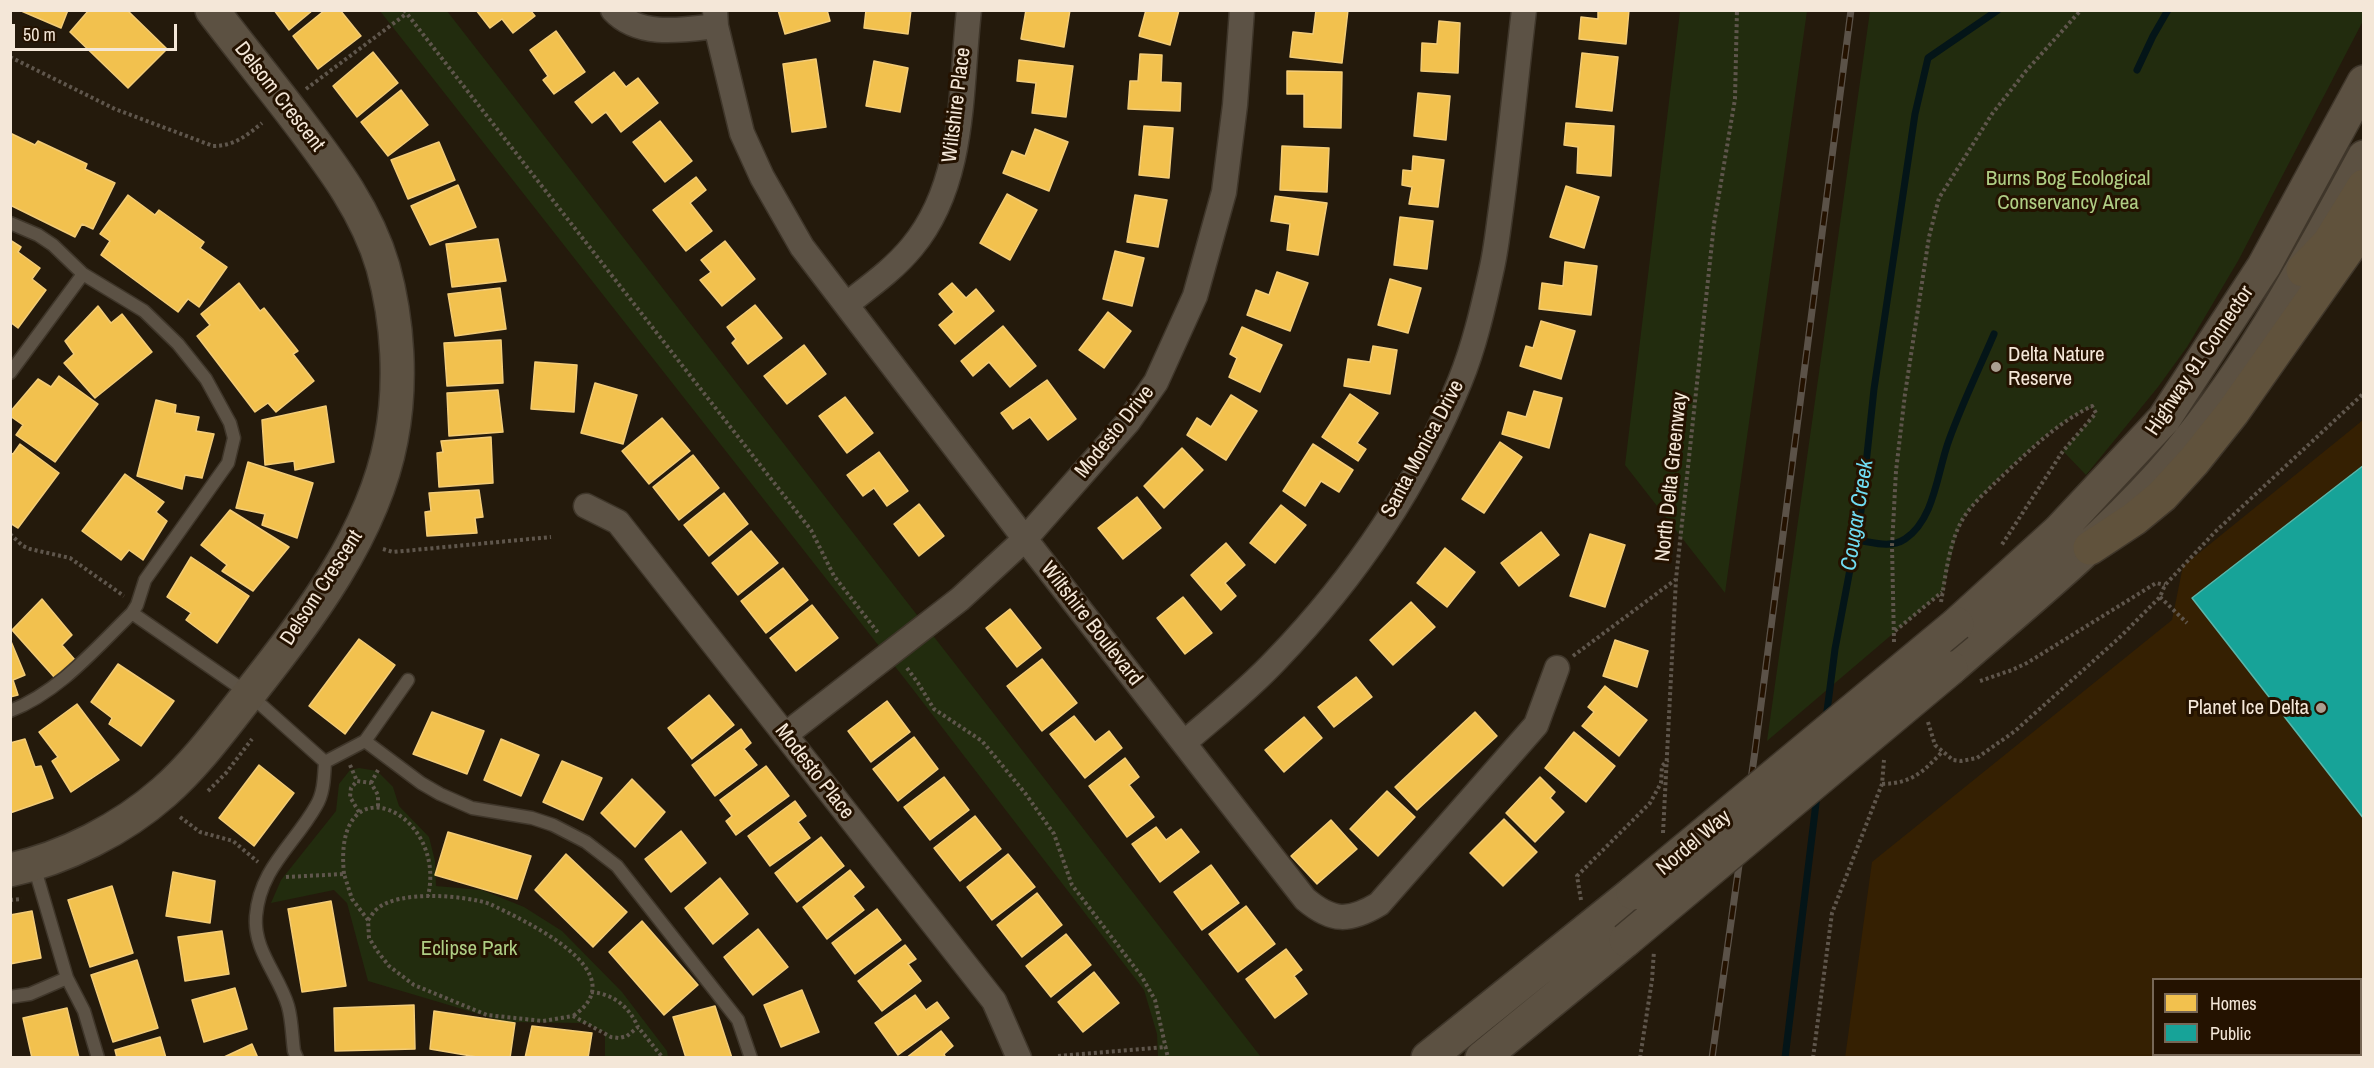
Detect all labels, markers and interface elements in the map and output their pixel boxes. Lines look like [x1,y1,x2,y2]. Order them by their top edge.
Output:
scale bar [15,12,180,50]
text: 50 m [23,22,56,47]
street label: Delsom Crescent [228,37,330,157]
street label: Wiltshire Place [937,46,977,164]
park label: Burns Bog Ecological Conservancy Area [1986,166,2150,216]
street label: Highway 91 Connector [2141,281,2259,441]
place label: Delta Nature Reserve [2008,342,2105,392]
marker: Delta Nature Reserve [1989,360,2003,374]
street label: Santa Monica Drive [1376,376,1470,522]
street label: Modesto Drive [1070,381,1160,483]
street label: North Delta Greenway [1651,391,1693,563]
water label: Cougar Creek [1836,457,1880,573]
street label: Delsom Crescent [275,526,369,650]
street label: Wiltshire Boulevard [1035,557,1147,691]
place label: Planet Ice Delta [2187,695,2309,721]
marker: Planet Ice Delta [2314,701,2328,715]
street label: Modesto Place [769,719,859,825]
street label: Nordel Way [1652,805,1736,881]
park label: Eclipse Park [421,936,517,962]
legend [2152,978,2362,1056]
text: Homes [2210,991,2257,1016]
text: Public [2210,1021,2251,1046]

